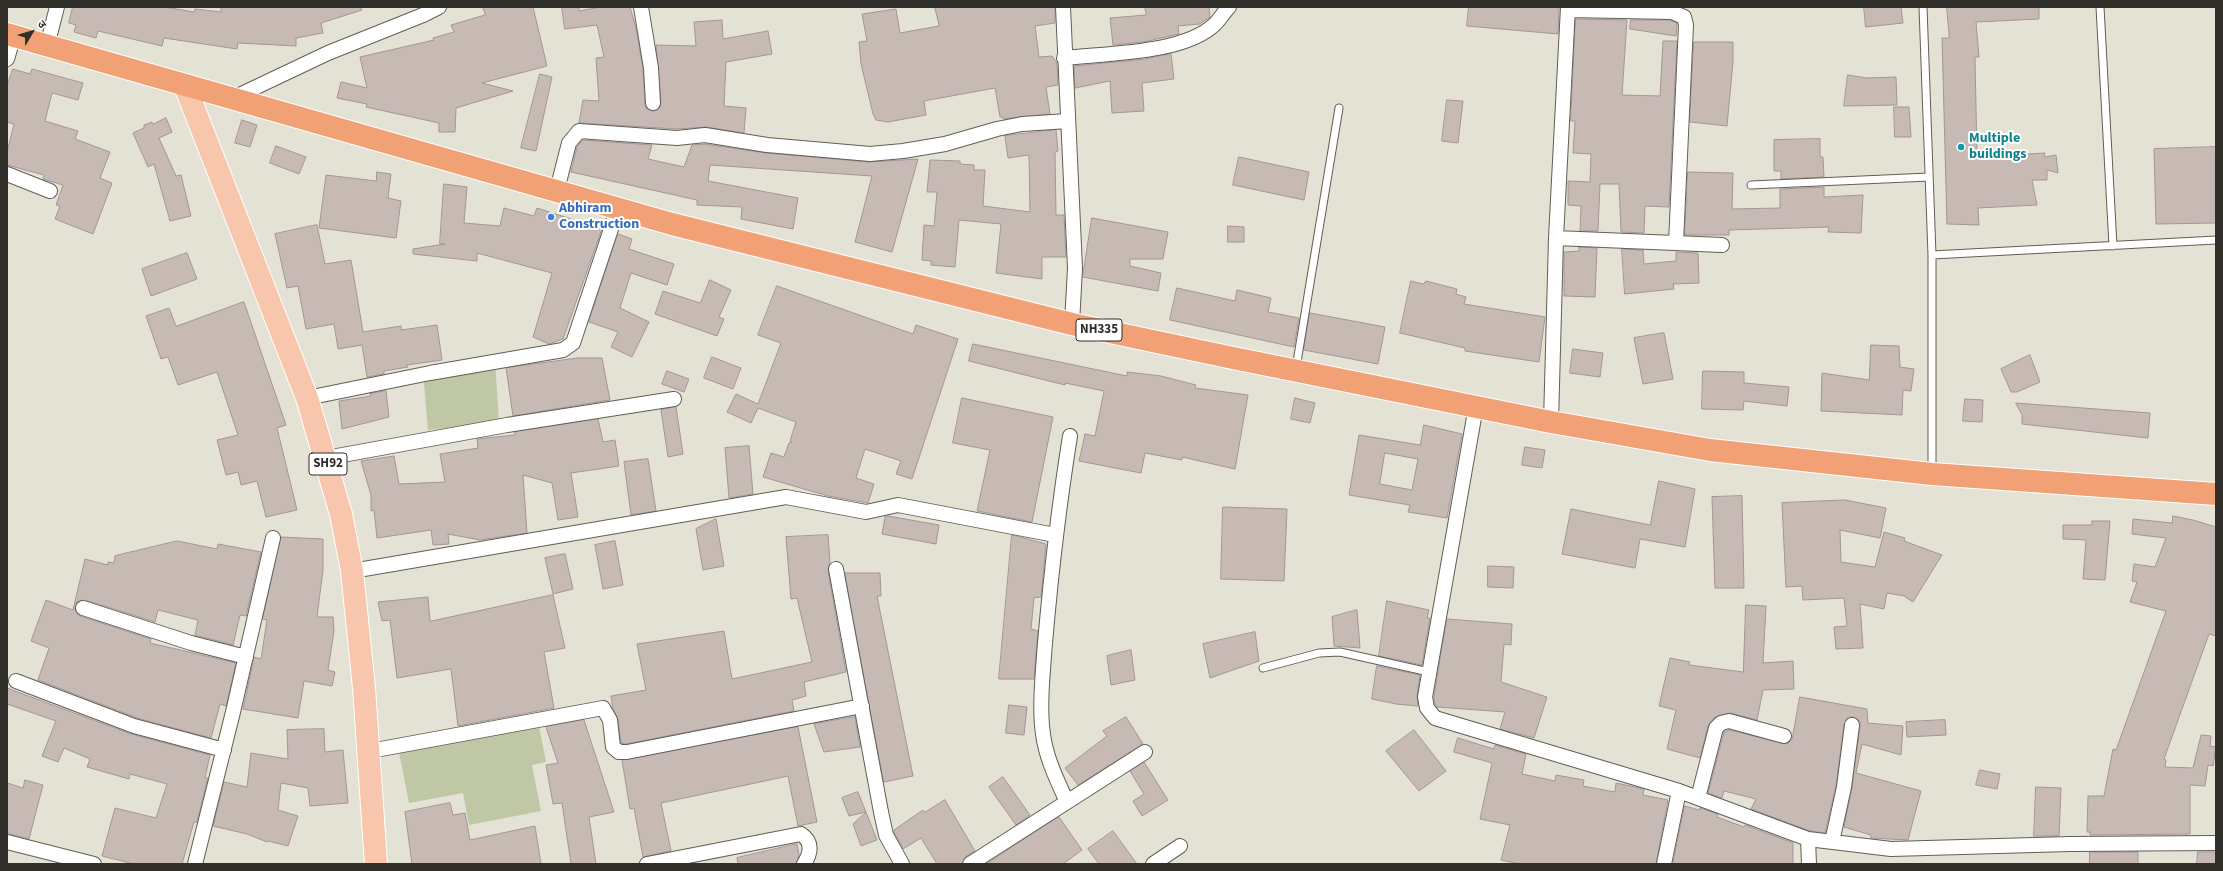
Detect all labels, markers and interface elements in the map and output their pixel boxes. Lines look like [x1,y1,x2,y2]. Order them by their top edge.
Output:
north arrow [12,12,52,52]
text: उ [34,17,50,31]
place label: Multiple buildings [1969,131,2026,164]
marker: Multiple buildings [1956,142,1966,152]
place label: Abhiram Construction [559,201,639,234]
marker: Abhiram Construction [546,212,556,222]
road number: NH335 [1076,319,1122,341]
road number: SH92 [309,453,347,475]

